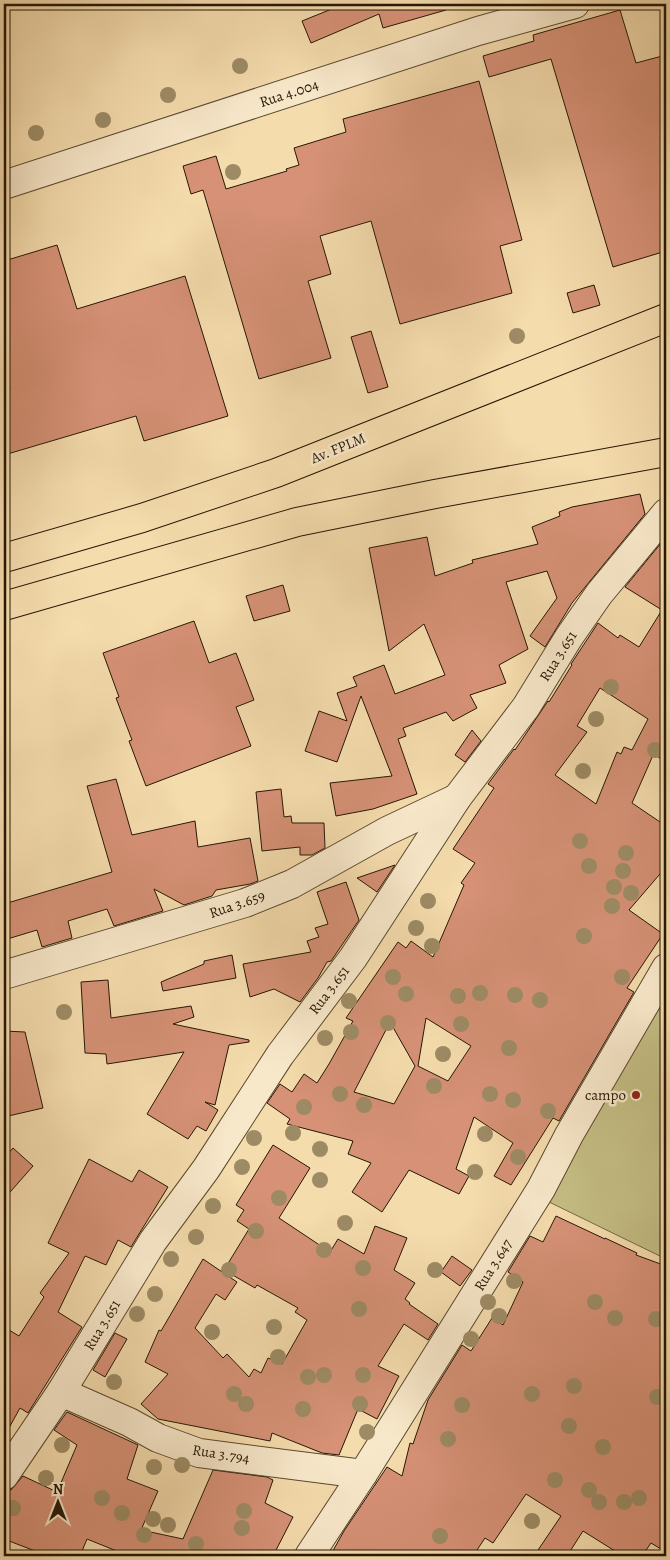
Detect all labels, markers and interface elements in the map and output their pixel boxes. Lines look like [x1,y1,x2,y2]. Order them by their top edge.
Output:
street label: Rua 4.004 [257,74,321,112]
street label: Av. FPLM [307,428,368,468]
street label: Rua 3.651 [535,627,581,685]
street label: Rua 3.659 [206,885,268,923]
street label: Rua 3.651 [304,962,354,1018]
place label: campo [585,1085,626,1105]
marker: campo [630,1089,642,1101]
street label: Rua 3.647 [469,1235,517,1295]
street label: Rua 3.651 [79,1296,125,1354]
street label: Rua 3.794 [191,1440,251,1468]
north arrow [32,1478,82,1528]
text: N [53,1480,63,1499]

